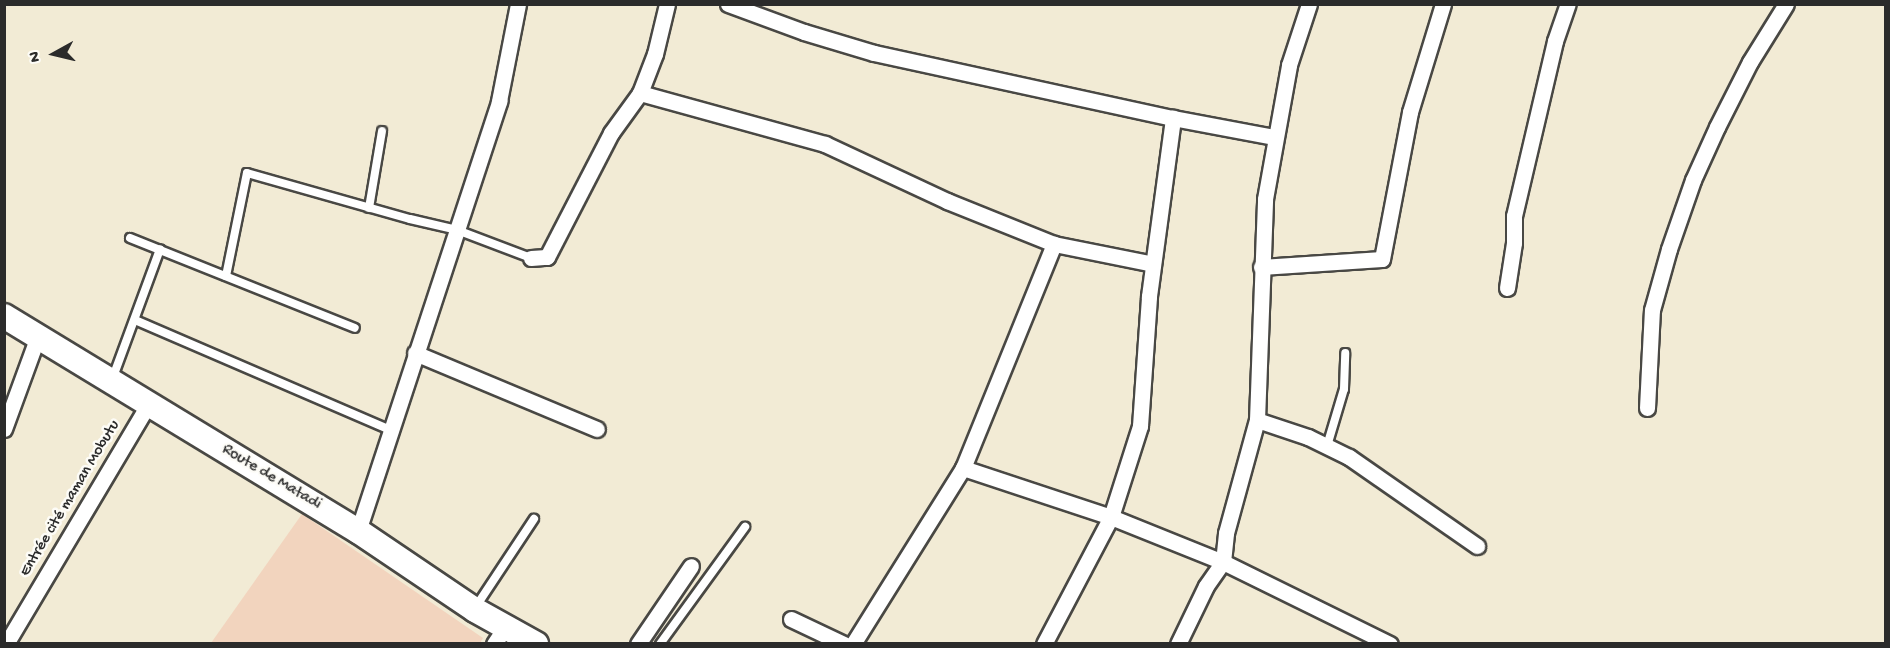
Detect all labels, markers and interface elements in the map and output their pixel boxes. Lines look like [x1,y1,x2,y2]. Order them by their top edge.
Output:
north arrow [24,24,84,84]
text: N [26,50,46,63]
street label: Entrée cité maman Mobutu [17,417,125,581]
street label: Route de Matadi [218,441,324,515]

